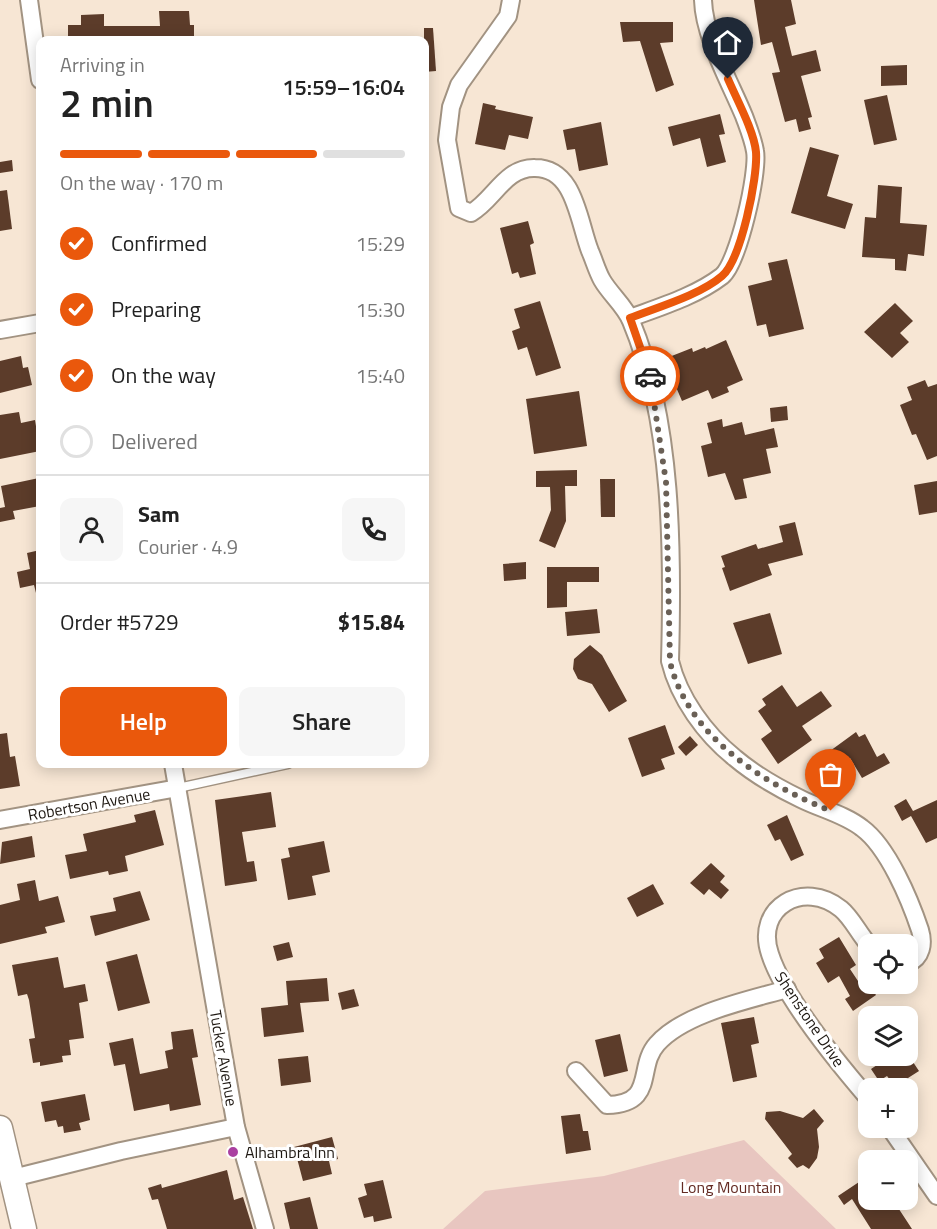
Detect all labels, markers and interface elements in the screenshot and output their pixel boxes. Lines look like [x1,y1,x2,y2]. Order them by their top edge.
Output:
pin [702,17,753,79]
icon: home [711,26,744,59]
text: Arriving in [60,49,145,80]
text: 15:59–16:04 [282,70,405,104]
text: 2 min [60,73,154,132]
text: On the way · 170 m [60,167,223,198]
text: Confirmed [111,226,207,260]
icon: check [60,227,93,260]
text: 15:29 [356,228,405,259]
text: Preparing [111,292,201,326]
icon: check [60,293,93,326]
text: 15:30 [356,294,405,325]
courier [620,346,680,406]
text: On the way [111,358,216,392]
icon: check [60,359,93,392]
text: 15:40 [356,360,405,391]
icon: car [634,360,667,393]
text: Delivered [111,424,198,458]
text: Sam [138,497,180,531]
button: person [60,498,123,561]
button: phone [342,498,405,561]
text: Courier · 4.9 [138,531,238,562]
text: Order #5729 [60,605,179,639]
text: $15.84 [338,605,405,639]
button: Help [60,687,227,756]
button: Share [239,687,405,756]
pin [805,749,856,811]
icon: bag [814,758,847,791]
street label: Robertson Avenue [26,781,152,827]
map controls [858,934,918,1210]
button: locate [858,934,918,994]
street label: Shenstone Drive [769,966,851,1072]
button: layers [858,1006,918,1066]
street label: Tucker Avenue [204,1008,244,1108]
button: + [858,1078,918,1138]
place label: Alhambra Inn [245,1140,335,1164]
marker: Alhambra Inn [226,1145,240,1159]
button: − [858,1150,918,1210]
park label: Long Mountain [681,1175,781,1199]

